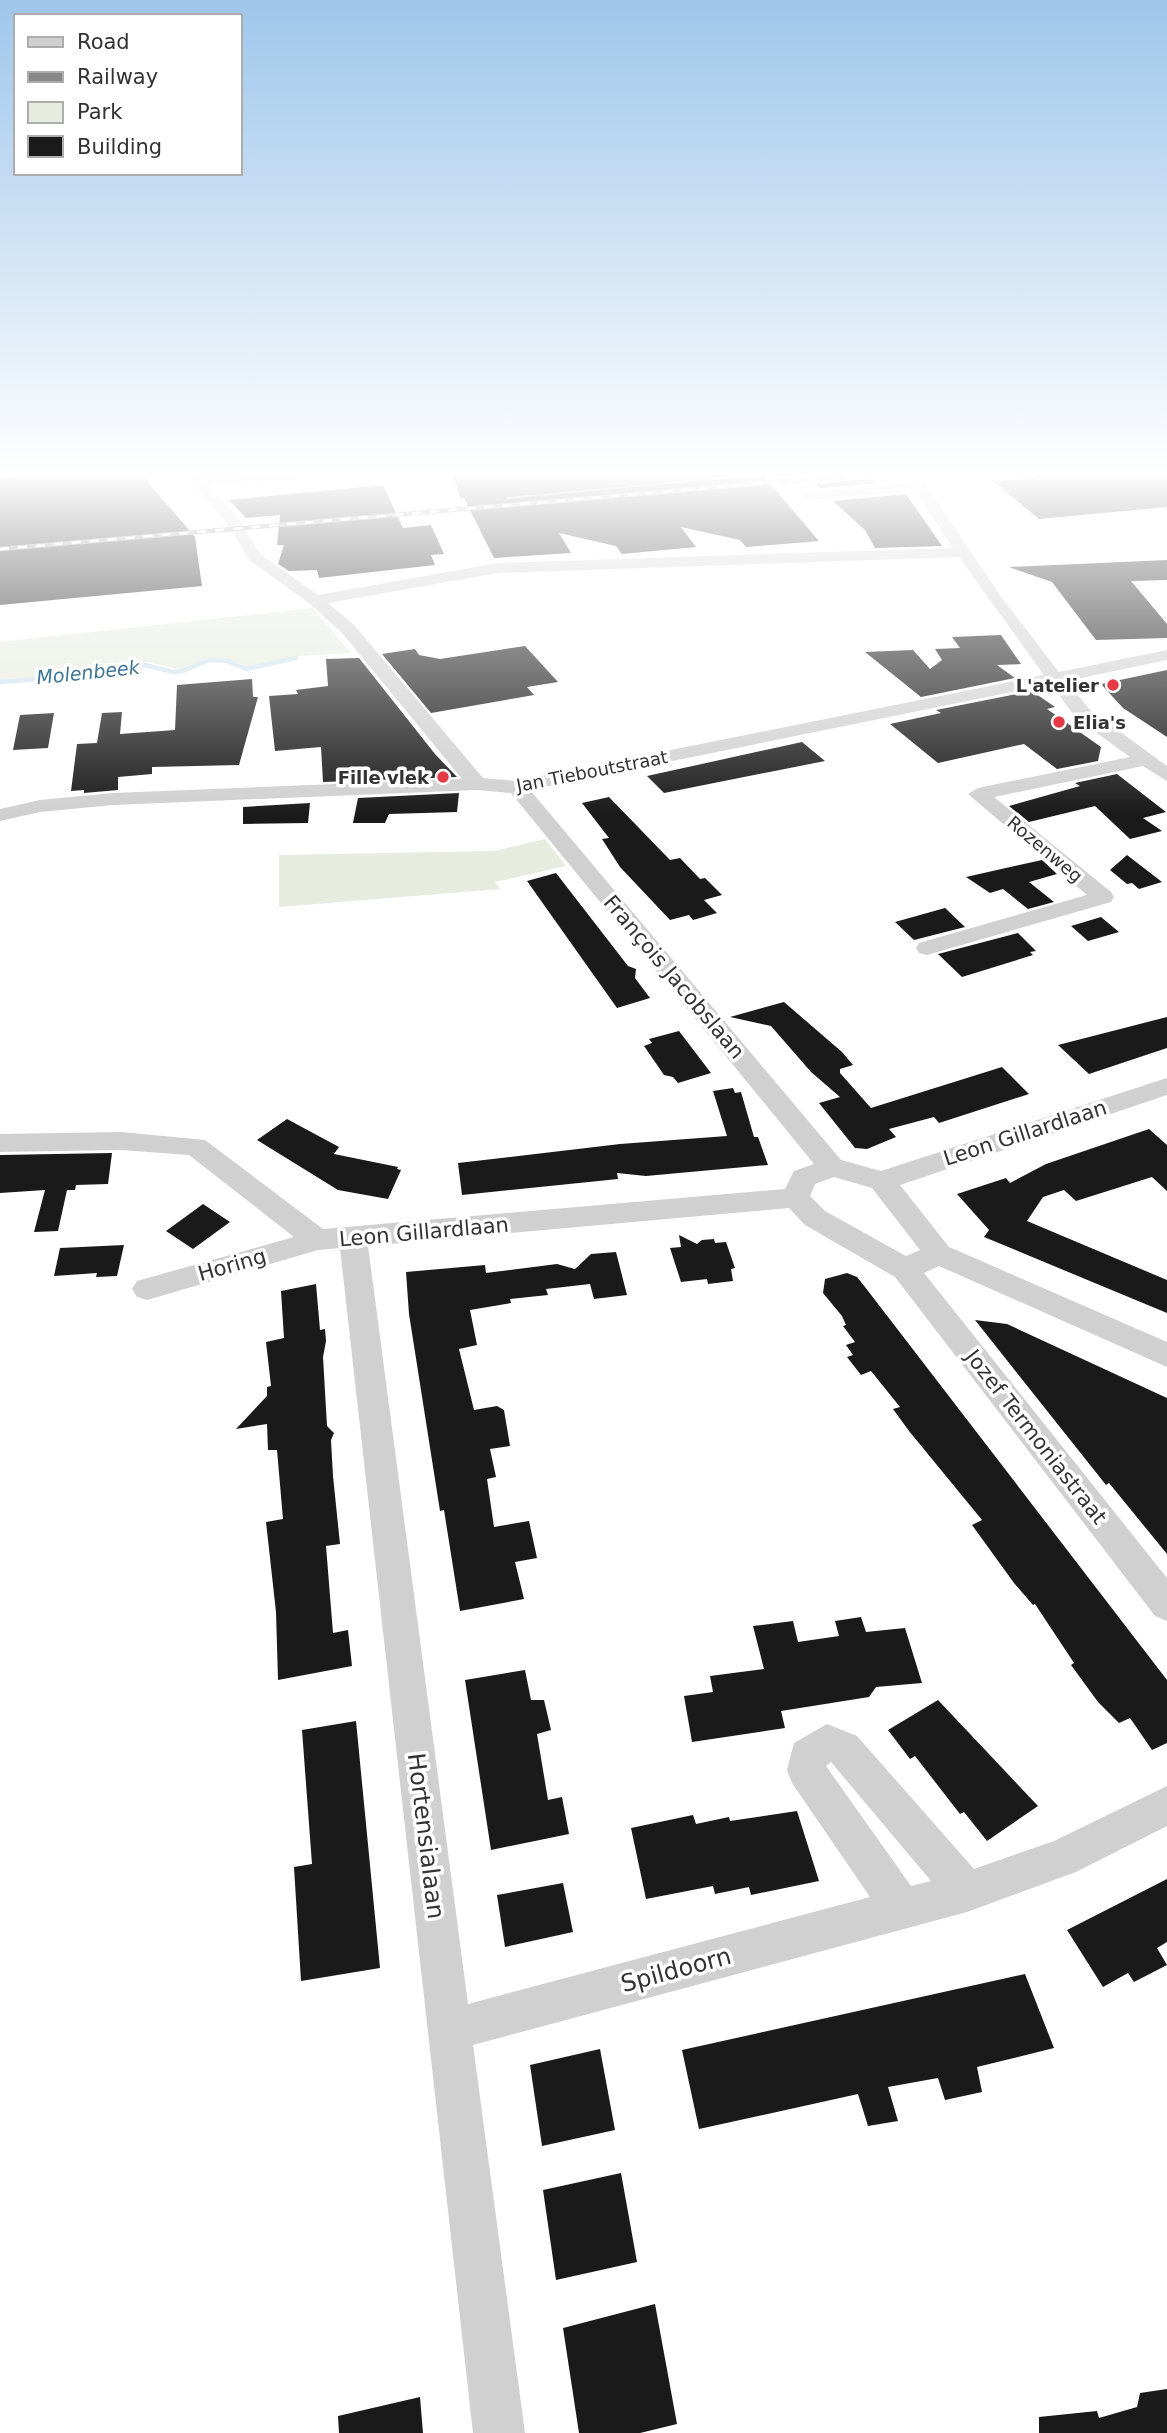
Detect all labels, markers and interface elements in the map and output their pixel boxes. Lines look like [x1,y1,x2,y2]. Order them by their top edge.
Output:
legend [14,14,242,175]
text: Road [77,30,130,54]
text: Railway [77,65,158,89]
text: Park [77,100,123,124]
text: Building [77,135,162,159]
water label: Molenbeek [35,656,142,688]
place label: L'atelier [1016,675,1099,696]
marker: L'atelier [1105,677,1121,693]
place label: Elia's [1073,712,1126,733]
marker: Elia's [1051,714,1067,730]
street label: Jan Tieboutstraat [514,746,670,796]
place label: Fille vlek [338,767,430,788]
marker: Fille vlek [435,769,451,785]
street label: Rozenweg [1003,811,1087,887]
street label: François Jacobslaan [599,890,749,1064]
street label: Leon Gillardlaan [940,1095,1110,1171]
street label: Leon Gillardlaan [338,1213,510,1251]
street label: Horing [195,1244,269,1286]
street label: Jozef Termoniastraat [959,1343,1112,1529]
street label: Hortensialaan [402,1751,450,1921]
street label: Spildoorn [618,1942,734,1998]

